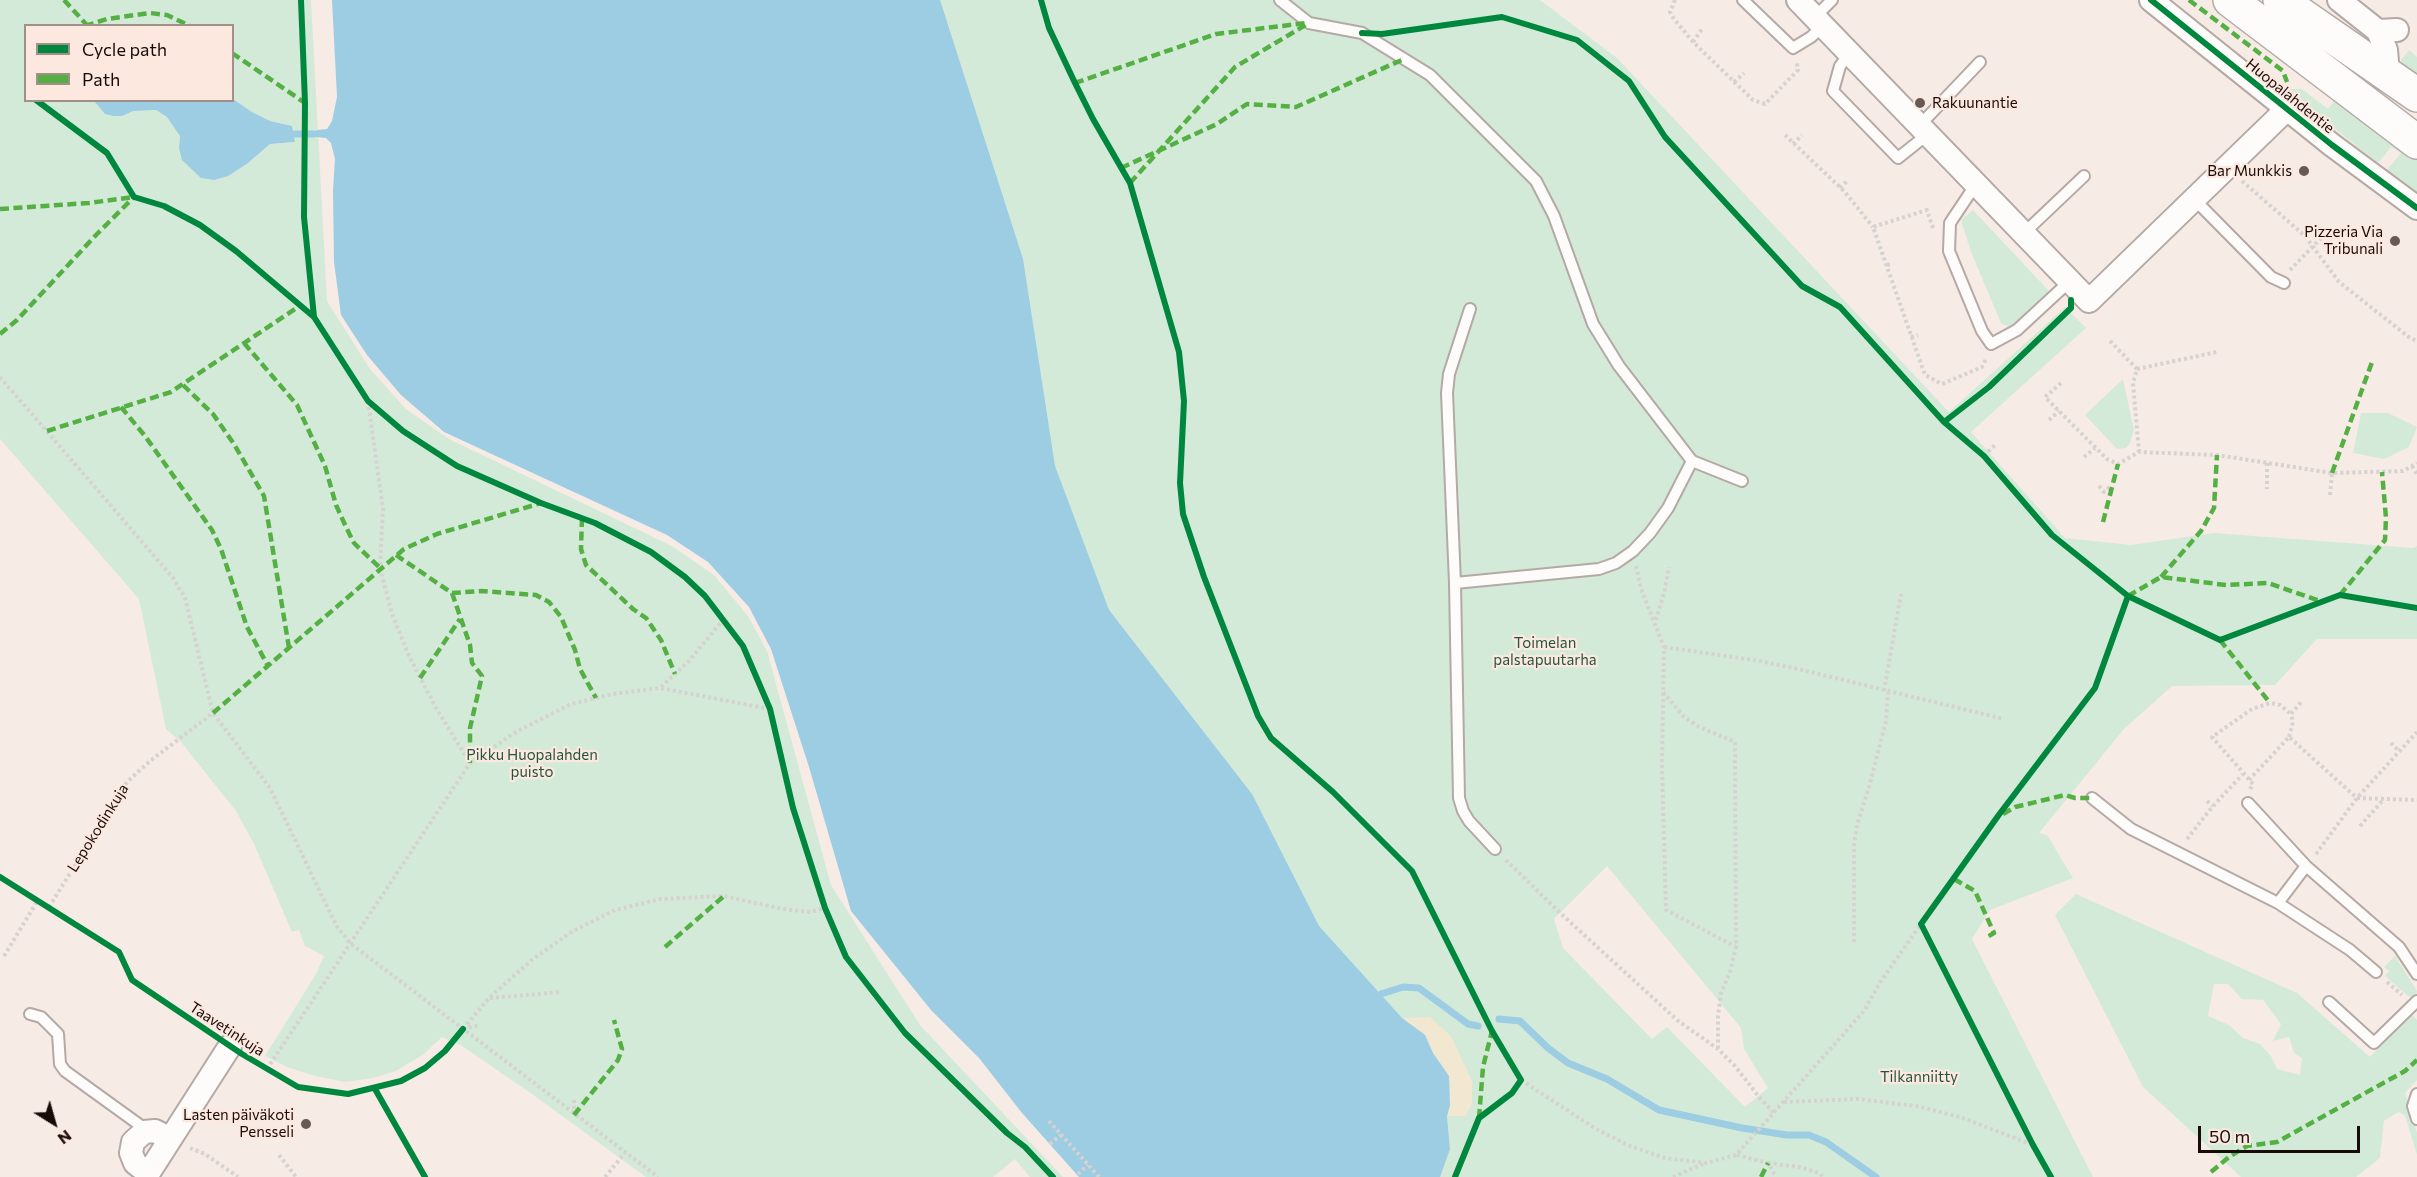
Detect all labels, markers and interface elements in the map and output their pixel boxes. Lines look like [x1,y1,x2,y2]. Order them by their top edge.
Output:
legend [24,24,234,102]
text: Cycle path [82,38,167,60]
street label: Huopalahdentie [2242,55,2338,137]
text: Path [82,68,120,90]
place label: Rakuunantie [1932,94,2018,112]
marker: Rakuunantie [1913,96,1927,110]
place label: Bar Munkkis [2207,162,2292,180]
marker: Bar Munkkis [2297,164,2311,178]
place label: Pizzeria Via Tribunali [2304,223,2383,258]
marker: Pizzeria Via Tribunali [2388,234,2402,248]
park label: Toimelan palstapuutarha [1493,634,1597,669]
park label: Pikku Huopalahden puisto [466,746,598,781]
street label: Lepokodinkuja [64,781,132,875]
street label: Taavetinkuja [186,998,268,1060]
park label: Tilkanniitty [1880,1068,1958,1086]
north arrow [24,1093,84,1153]
place label: Lasten päiväkoti Pensseli [183,1106,294,1141]
scale bar [2201,1114,2363,1152]
marker: Lasten päiväkoti Pensseli [299,1117,313,1131]
text: 50 m [2209,1125,2250,1147]
text: N [55,1127,76,1149]

